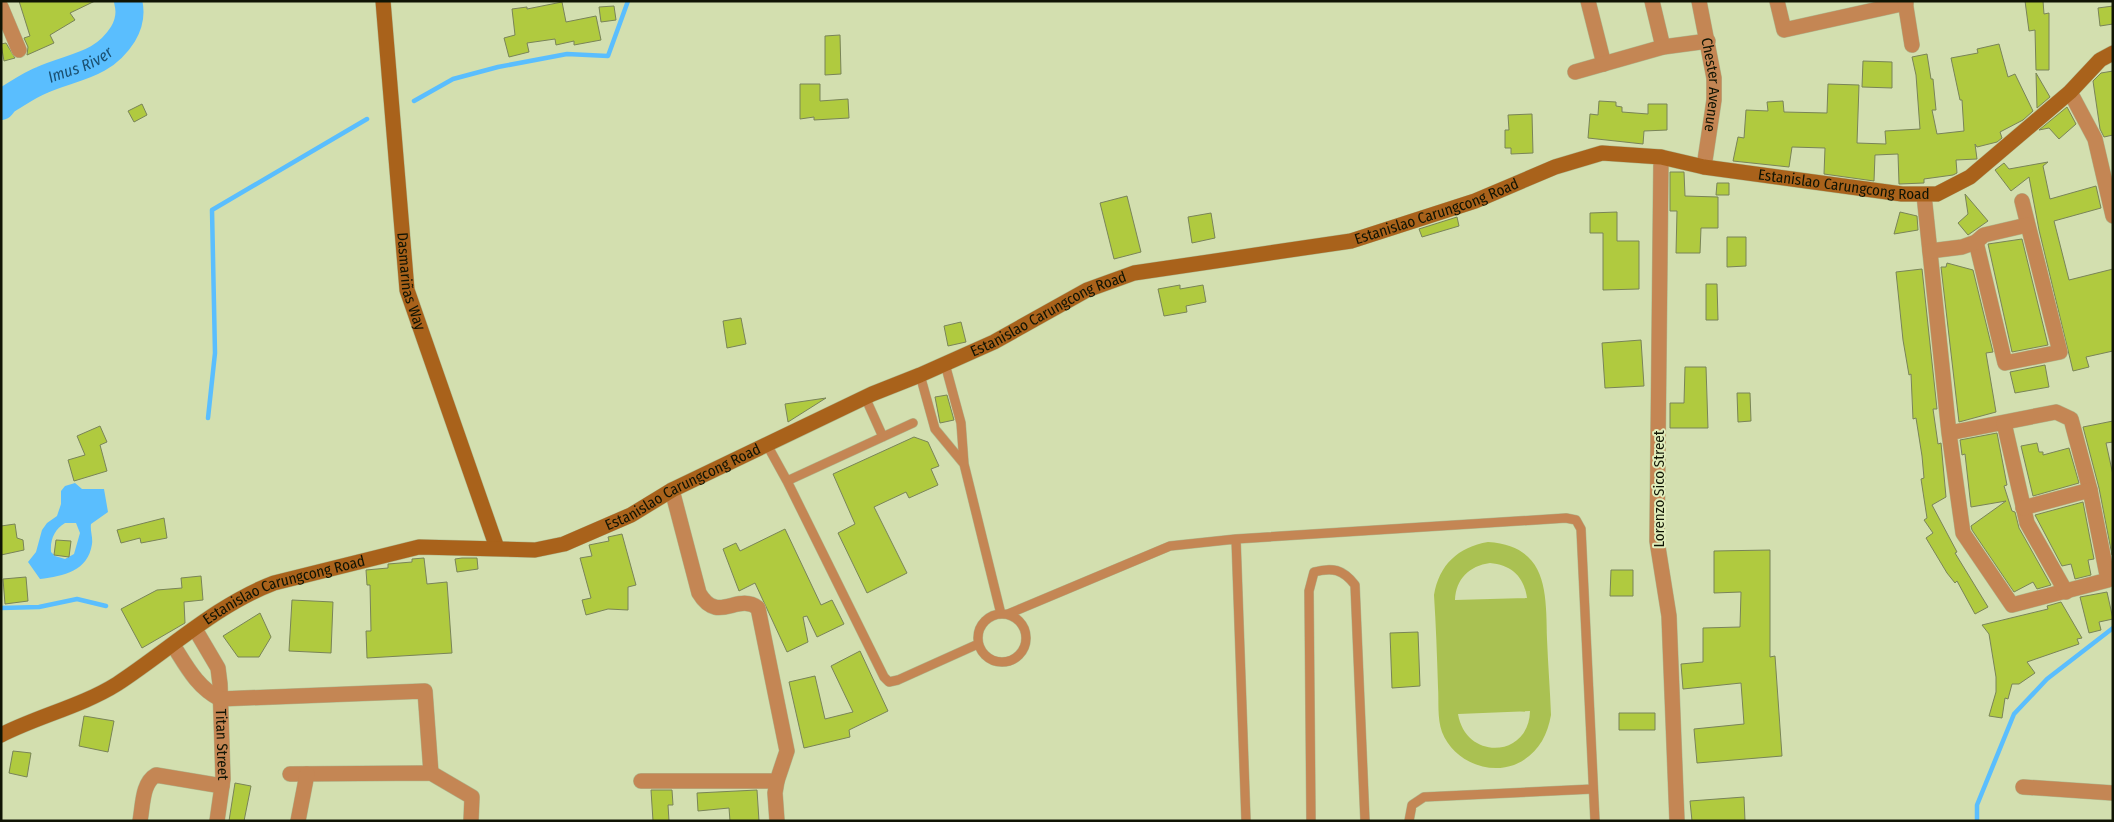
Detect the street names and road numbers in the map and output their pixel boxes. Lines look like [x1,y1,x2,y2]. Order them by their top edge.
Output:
street label: Chester Avenue [1697,36,1723,133]
street label: Estanislao Carungcong Road [1757,165,1929,203]
street label: Estanislao Carungcong Road [1352,175,1521,248]
street label: Dasmariñas Way [393,232,429,333]
street label: Estanislao Carungcong Road [968,268,1129,360]
street label: Lorenzo Sico Street [1650,430,1668,548]
street label: Estanislao Carungcong Road [602,440,763,534]
street label: Estanislao Carungcong Road [199,552,367,629]
street label: Titan Street [212,709,232,781]

